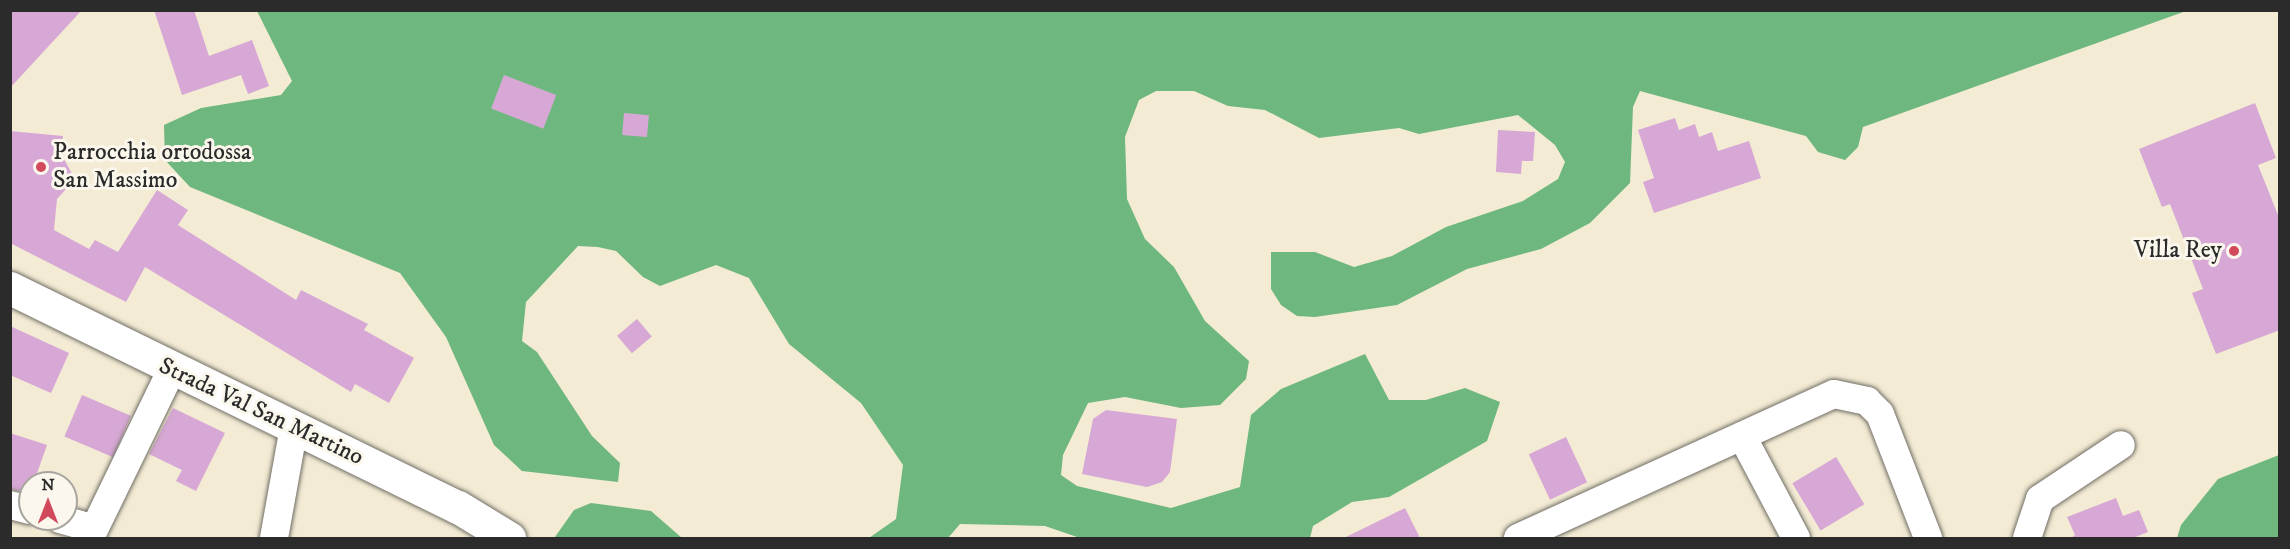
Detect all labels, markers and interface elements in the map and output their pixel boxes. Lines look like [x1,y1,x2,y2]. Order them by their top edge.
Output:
place label: Parrocchia ortodossa San Massimo [53,139,251,195]
marker: Parrocchia ortodossa San Massimo [34,160,48,174]
place label: Villa Rey [2134,237,2222,265]
marker: Villa Rey [2227,244,2241,258]
street label: Strada Val San Martino [154,352,368,472]
north arrow [18,471,78,531]
text: N [41,475,55,495]

